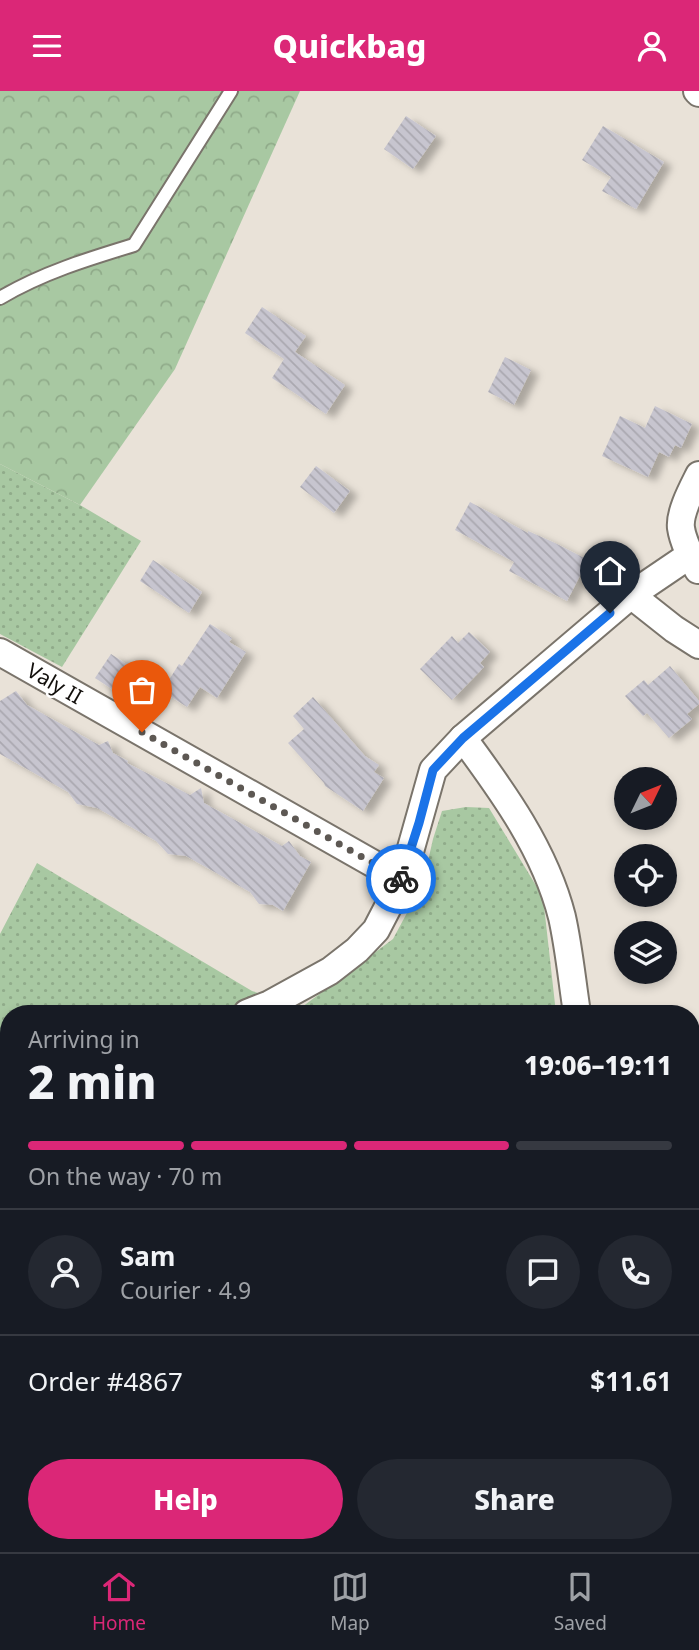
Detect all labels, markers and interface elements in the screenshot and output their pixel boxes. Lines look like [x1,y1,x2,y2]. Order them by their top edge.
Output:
text: Quickbag [272,24,427,67]
icon: menu [28,27,66,65]
icon: person [633,27,671,65]
pin [580,541,640,613]
icon: home [591,552,629,590]
street label: Valy II [22,656,88,710]
pin [112,660,172,732]
icon: bag [123,671,161,709]
north arrow [614,767,677,829]
map controls [614,767,677,984]
courier [366,844,436,914]
button: locate [614,844,677,907]
icon: bike [382,860,420,898]
button: layers [614,921,677,984]
text: Arriving in [28,1023,140,1055]
text: 19:06–19:11 [524,1047,672,1083]
text: 2 min [28,1050,157,1112]
text: On the way · 70 m [28,1160,222,1192]
button: person [28,1235,102,1309]
button: chat [506,1235,580,1309]
button: phone [598,1235,672,1309]
text: Sam [120,1238,175,1274]
text: Courier · 4.9 [120,1274,251,1306]
text: Order #4867 [28,1363,183,1399]
text: $11.61 [590,1363,672,1399]
button: Help [28,1459,343,1539]
button: Share [357,1459,672,1539]
tab: Home [92,1568,146,1636]
tab: Map [330,1568,370,1636]
tab: Saved [554,1568,607,1636]

